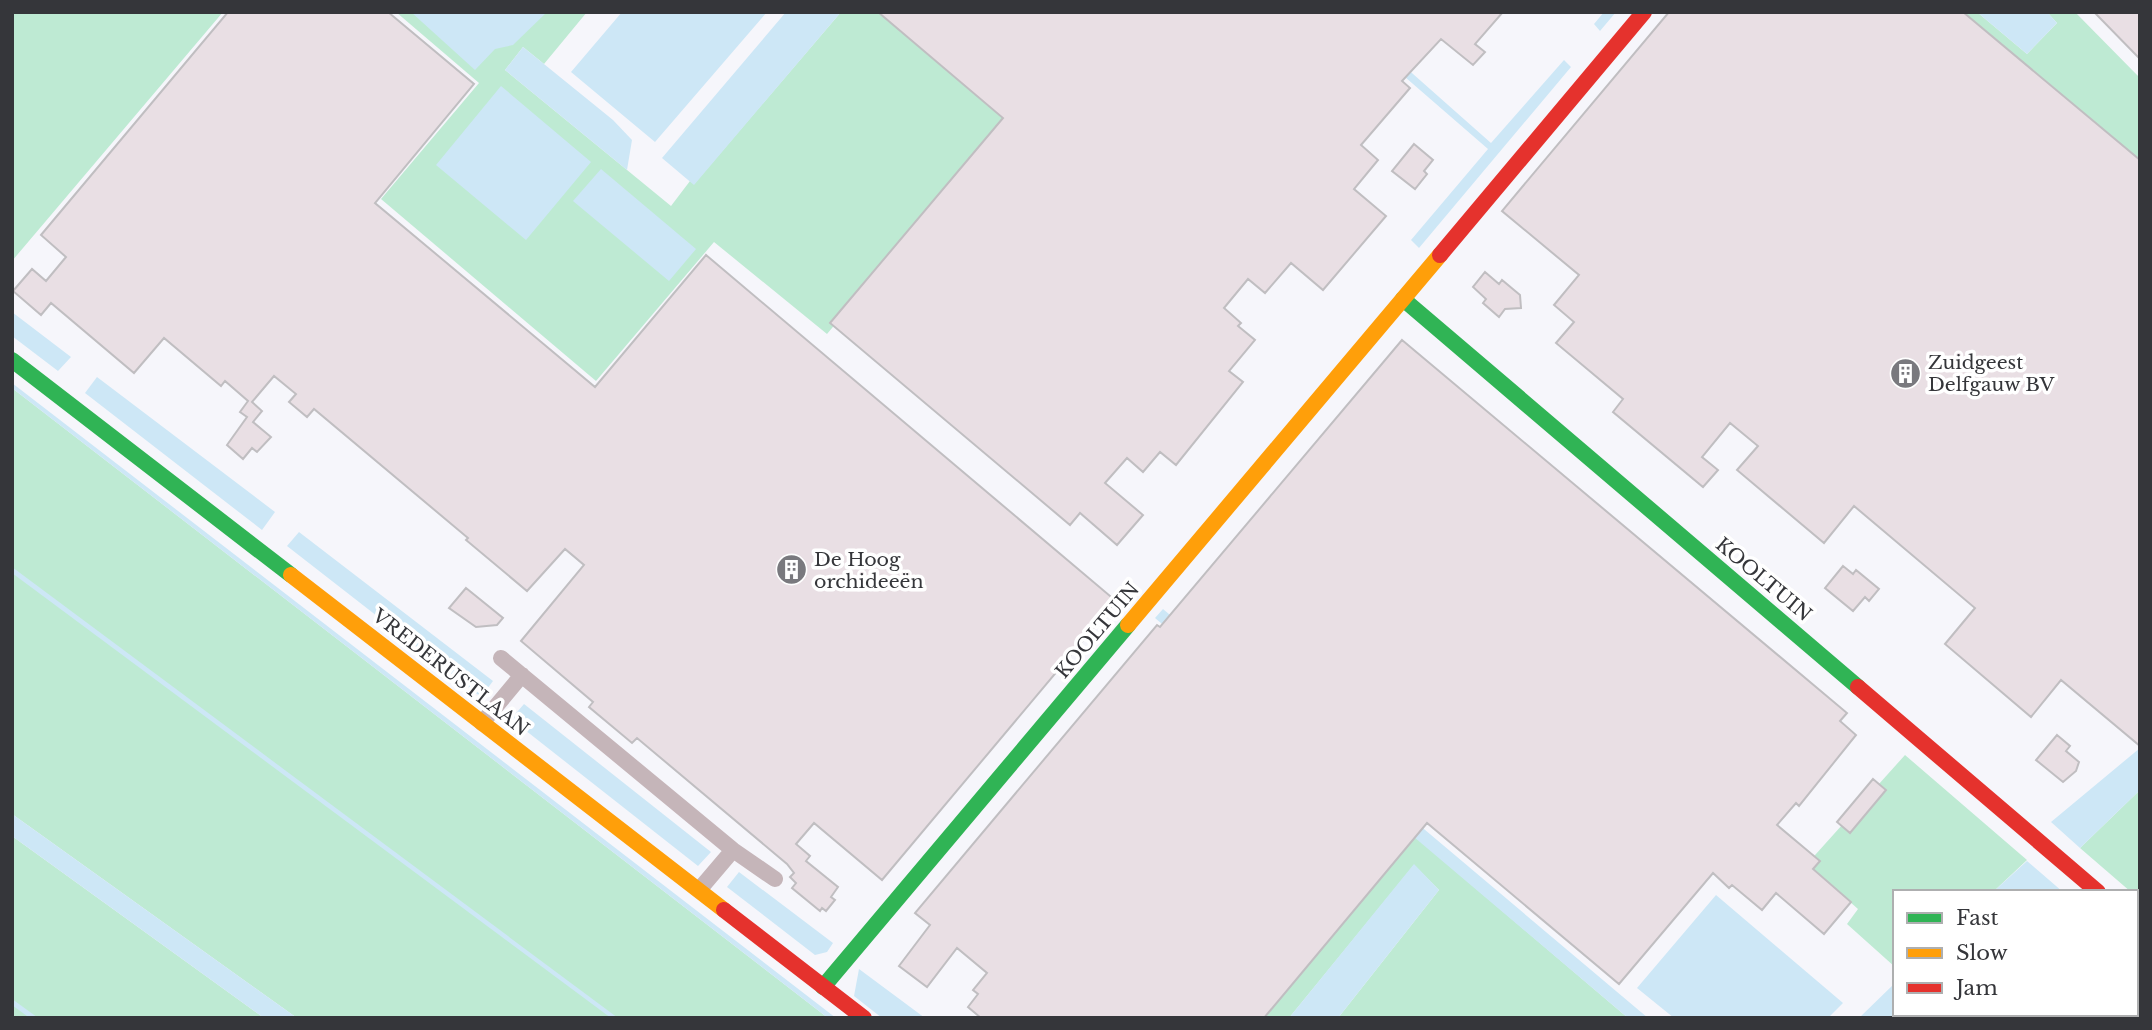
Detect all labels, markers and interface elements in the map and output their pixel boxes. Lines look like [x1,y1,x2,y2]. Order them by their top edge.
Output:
place label: Zuidgeest Delfgauw BV [1928,351,2055,396]
building icon: Zuidgeest Delfgauw BV [1888,356,1922,390]
street label: KOOLTUIN [1711,533,1816,626]
place label: De Hoog orchideeën [814,548,924,593]
building icon: De Hoog orchideeën [774,553,808,587]
street label: KOOLTUIN [1051,578,1144,683]
street label: VREDERUSTLAAN [367,603,534,741]
legend [1893,890,2138,1016]
text: Fast [1956,905,1998,931]
text: Slow [1956,940,2008,966]
text: Jam [1953,975,1998,1001]

